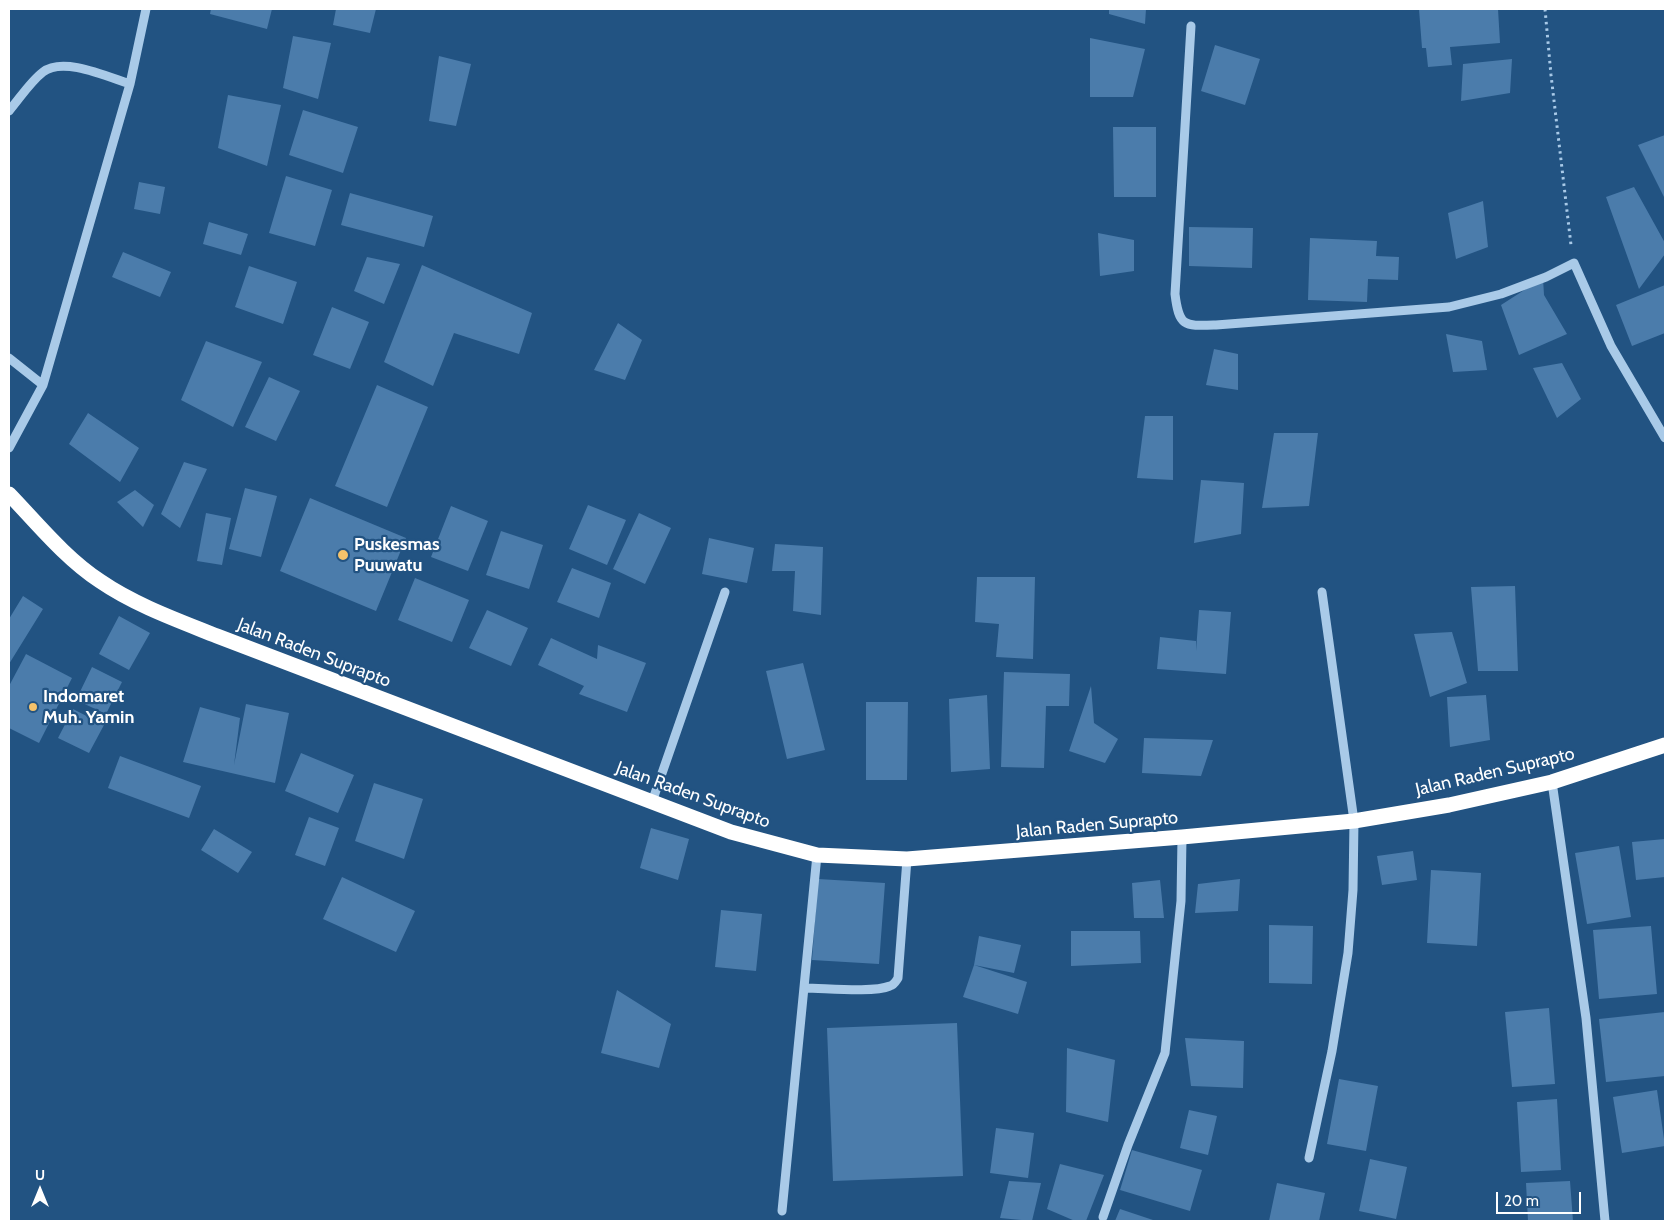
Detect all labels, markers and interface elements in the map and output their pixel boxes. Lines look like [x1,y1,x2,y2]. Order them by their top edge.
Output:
place label: Puskesmas Puuwatu [354,534,440,576]
marker: Puskesmas Puuwatu [336,548,350,562]
street label: Jalan Raden Suprapto [234,614,394,692]
place label: Indomaret Muh. Yamin [43,686,134,729]
marker: Indomaret Muh. Yamin [27,701,39,713]
street label: Jalan Raden Suprapto [1413,743,1577,801]
street label: Jalan Raden Suprapto [613,757,773,833]
street label: Jalan Raden Suprapto [1015,807,1179,843]
north arrow [15,1165,65,1215]
text: U [35,1166,45,1184]
scale bar [1499,1182,1584,1214]
text: 20 m [1504,1192,1539,1210]

